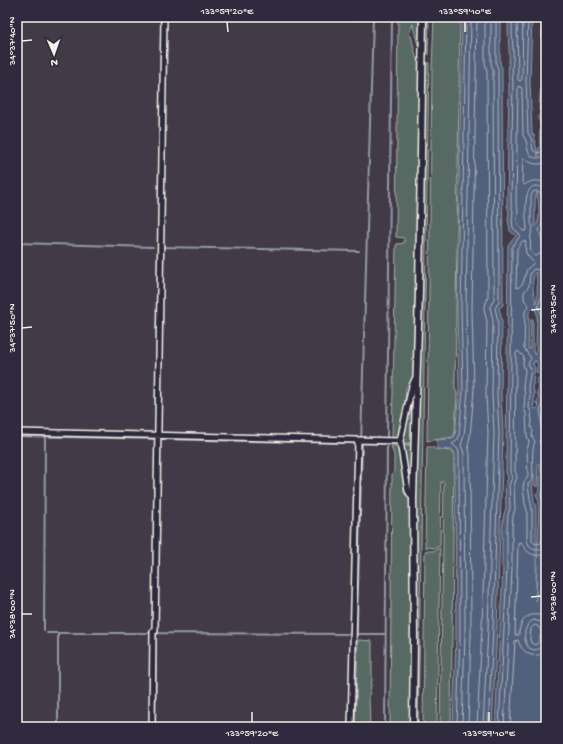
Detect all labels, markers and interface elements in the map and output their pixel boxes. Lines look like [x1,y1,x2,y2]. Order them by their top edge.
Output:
text: 133°59'20"E [200,6,254,18]
text: 133°59'10"E [438,6,492,18]
text: 34°37'40"N [7,16,19,66]
north arrow [34,34,74,74]
text: N [50,56,58,68]
text: 34°37'50"N [548,284,560,334]
text: 34°37'50"N [7,303,19,353]
text: 34°38'00"N [548,571,560,622]
text: 34°38'00"N [7,589,19,640]
text: 133°59'20"E [225,728,279,740]
text: 133°59'10"E [462,728,516,740]

